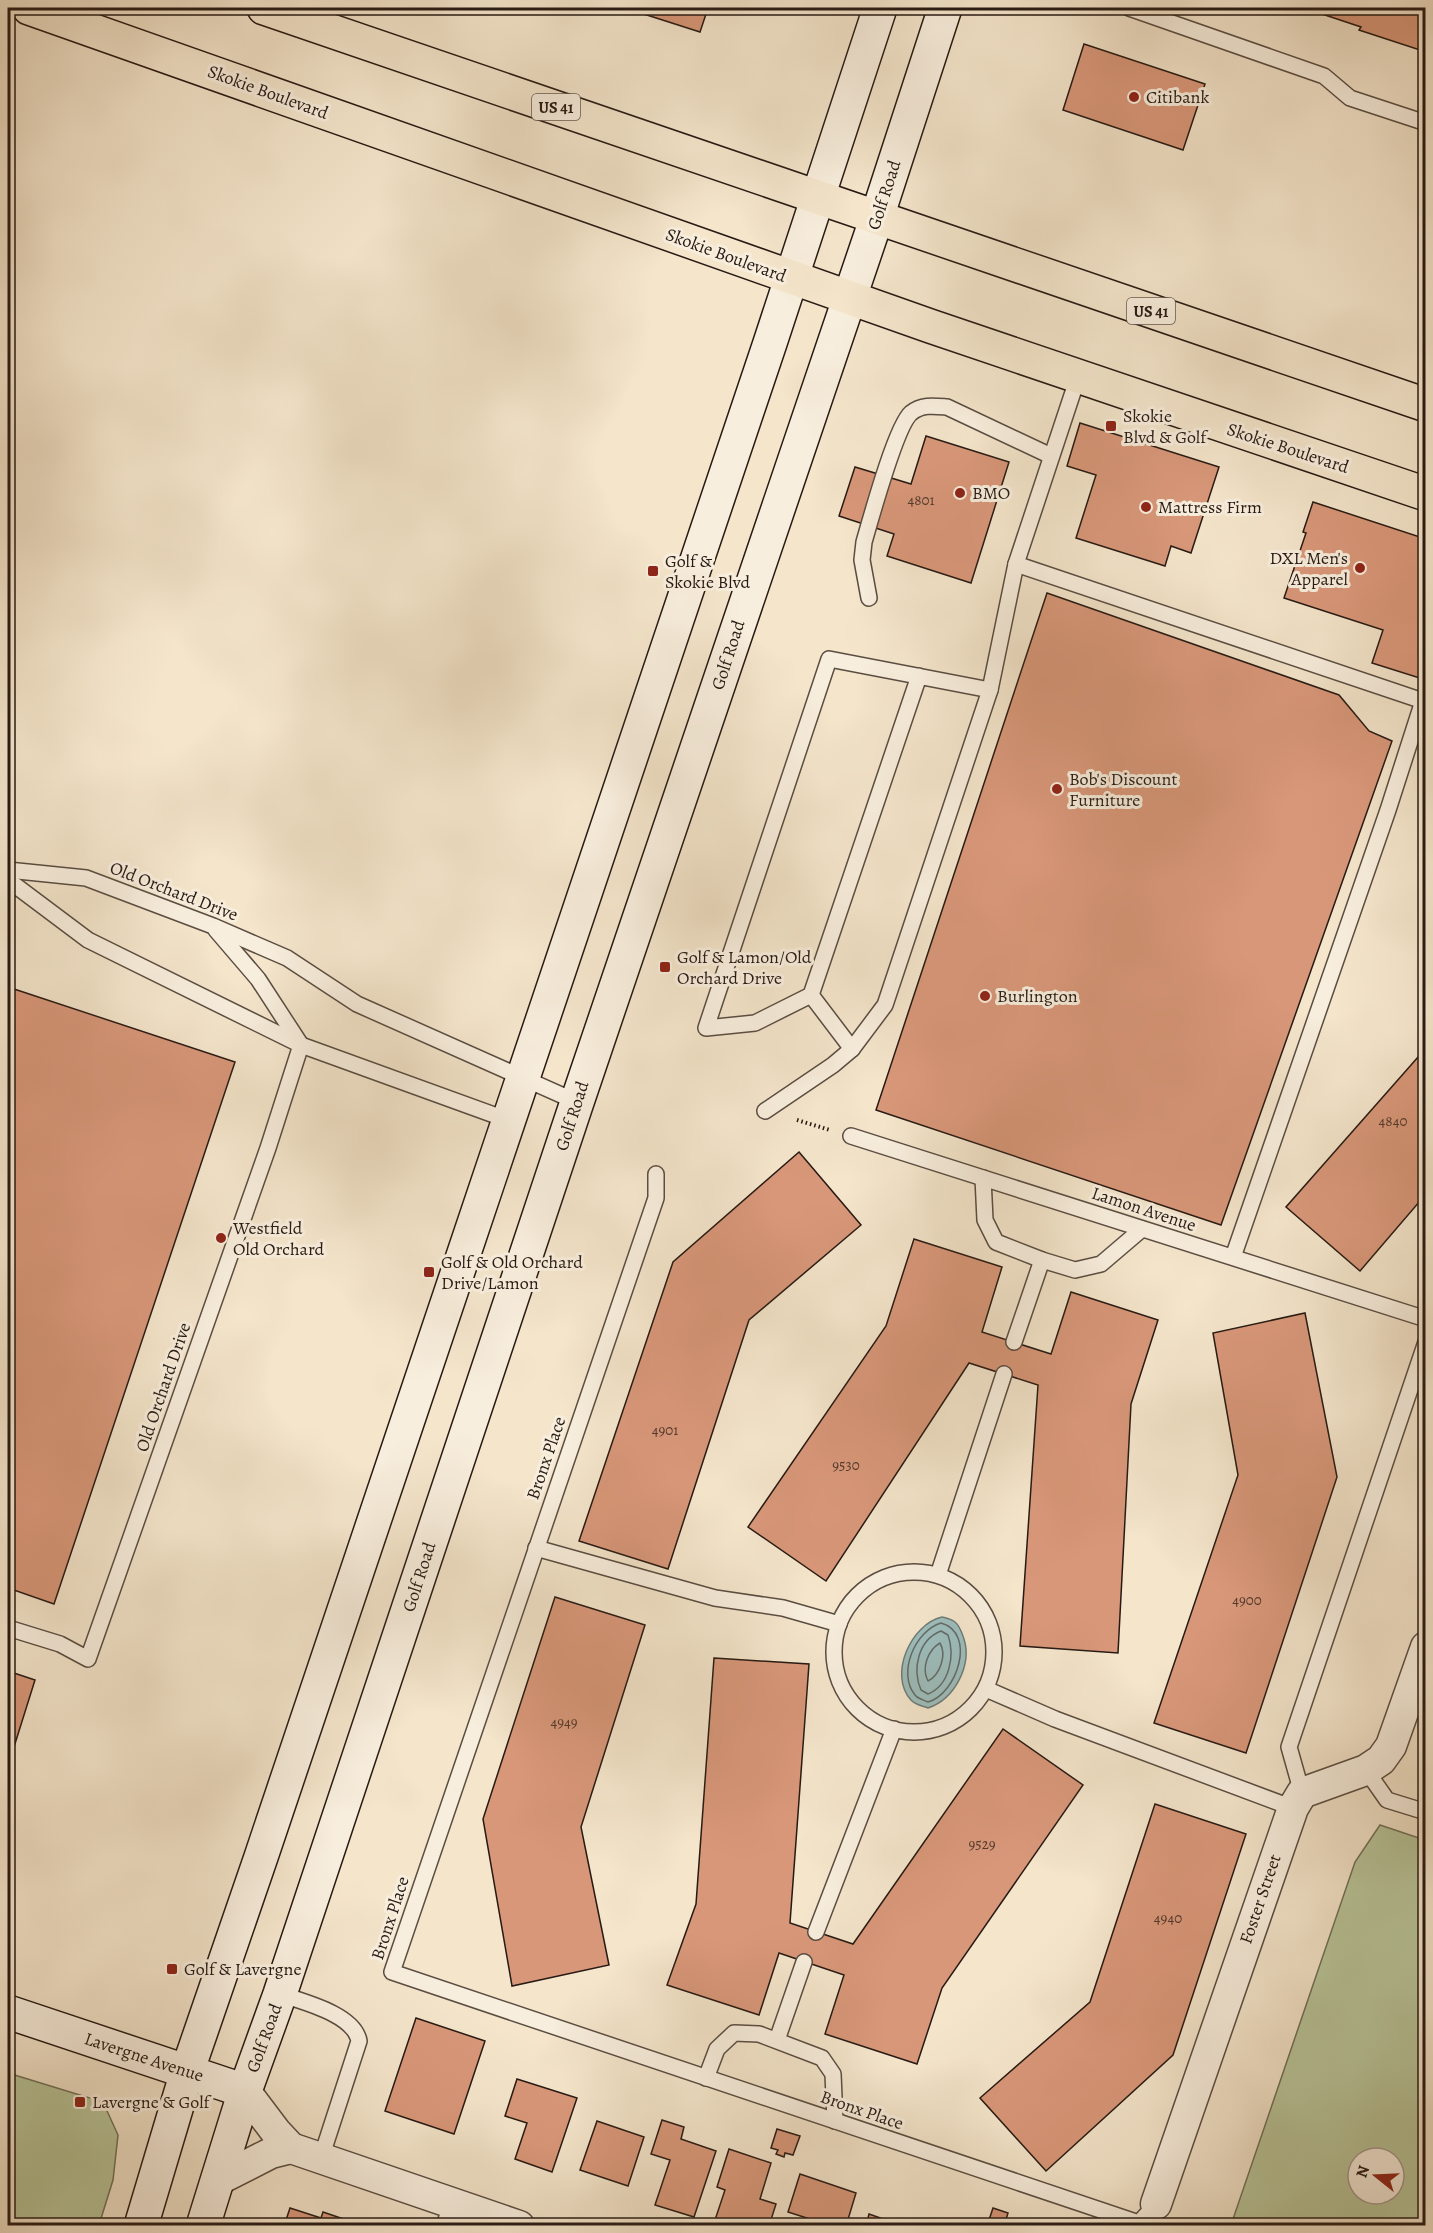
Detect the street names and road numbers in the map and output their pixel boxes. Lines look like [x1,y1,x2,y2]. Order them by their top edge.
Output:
street label: Skokie Boulevard [204,59,332,125]
road number: US 41 [532,94,580,120]
street label: Golf Road [861,157,907,233]
street label: Skokie Boulevard [662,222,790,288]
road number: US 41 [1127,298,1175,324]
street label: Skokie Boulevard [1224,417,1352,479]
street label: Golf Road [705,617,751,693]
street label: Old Orchard Drive [107,856,241,926]
street label: Golf Road [549,1078,595,1154]
street label: Lamon Avenue [1089,1181,1199,1237]
street label: Old Orchard Drive [130,1319,196,1455]
street label: Bronx Place [521,1413,571,1503]
street label: Golf Road [396,1539,442,1615]
street label: Foster Street [1233,1851,1287,1947]
street label: Bronx Place [365,1873,415,1963]
street label: Golf Road [240,2000,288,2076]
street label: Lavergne Avenue [81,2026,207,2088]
street label: Bronx Place [817,2085,907,2135]

